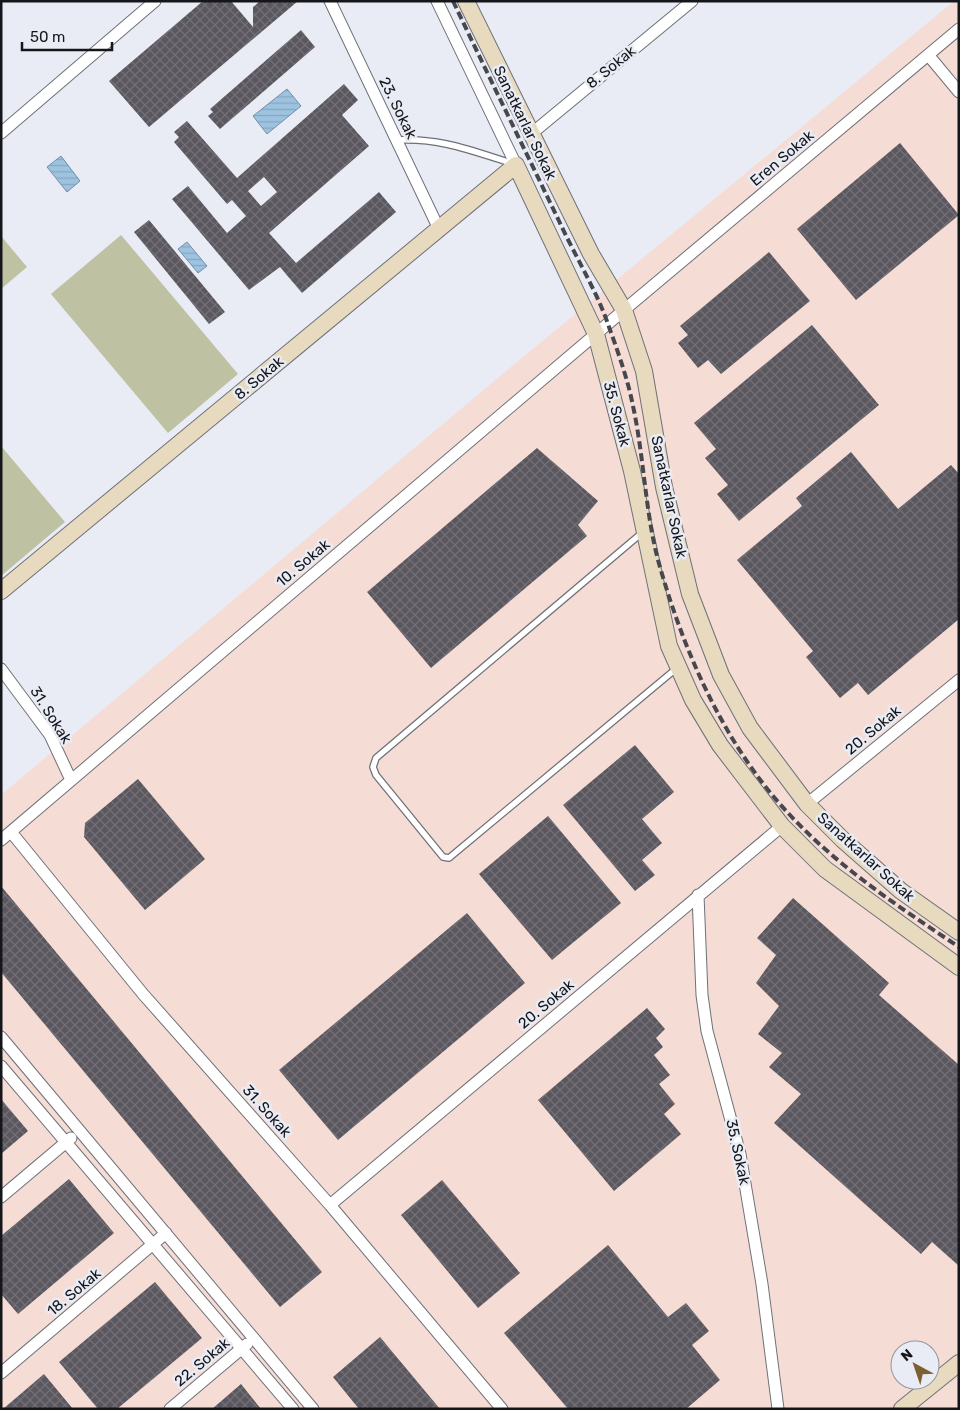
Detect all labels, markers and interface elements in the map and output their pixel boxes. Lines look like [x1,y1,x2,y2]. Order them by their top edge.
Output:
scale bar [22,20,112,52]
text: 50 m [30,28,65,46]
street label: 8. Sokak [583,41,640,92]
street label: Sanatkarlar Sokak [490,63,561,183]
street label: 23. Sokak [375,74,421,142]
street label: Eren Sokak [747,126,818,190]
street label: 8. Sokak [231,352,287,404]
street label: 35. Sokak [600,379,634,449]
street label: Sanatkarlar Sokak [647,434,691,560]
street label: 10. Sokak [272,535,334,591]
street label: 31. Sokak [26,683,76,747]
street label: 20. Sokak [842,701,905,758]
street label: Sanatkarlar Sokak [814,809,919,906]
street label: 20. Sokak [515,975,578,1032]
street label: 31. Sokak [239,1081,295,1141]
street label: 35. Sokak [722,1117,754,1187]
street label: 18. Sokak [43,1264,105,1320]
street label: 22. Sokak [171,1334,233,1390]
north arrow [890,1340,940,1390]
text: N [898,1346,916,1365]

